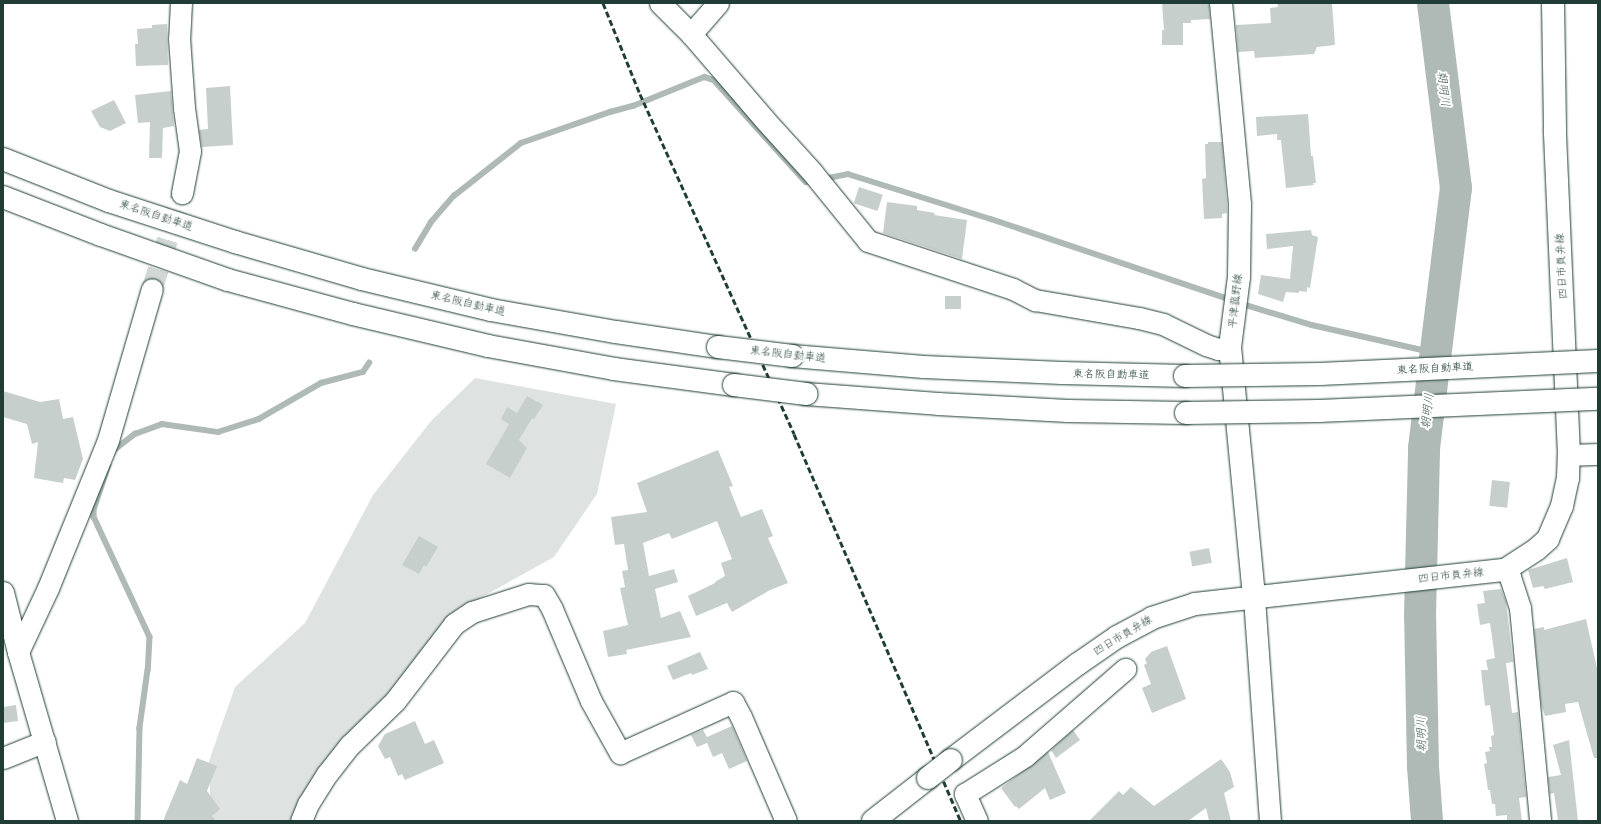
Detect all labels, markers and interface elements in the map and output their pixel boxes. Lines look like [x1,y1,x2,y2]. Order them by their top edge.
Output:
water label: 朝明川 [1434,70,1452,108]
street label: 東名阪自動車道 [117,198,195,234]
street label: 四日市員弁線 [1554,233,1570,299]
street label: 平津菰野線 [1227,273,1245,329]
street label: 東名阪自動車道 [429,289,507,319]
street label: 東名阪自動車道 [749,344,827,366]
street label: 東名阪自動車道 [1396,360,1474,378]
street label: 東名阪自動車道 [1072,368,1150,382]
water label: 朝明川 [1419,392,1437,430]
street label: 四日市員弁線 [1417,566,1485,586]
street label: 四日市員弁線 [1091,613,1155,659]
water label: 朝明川 [1414,716,1430,752]

